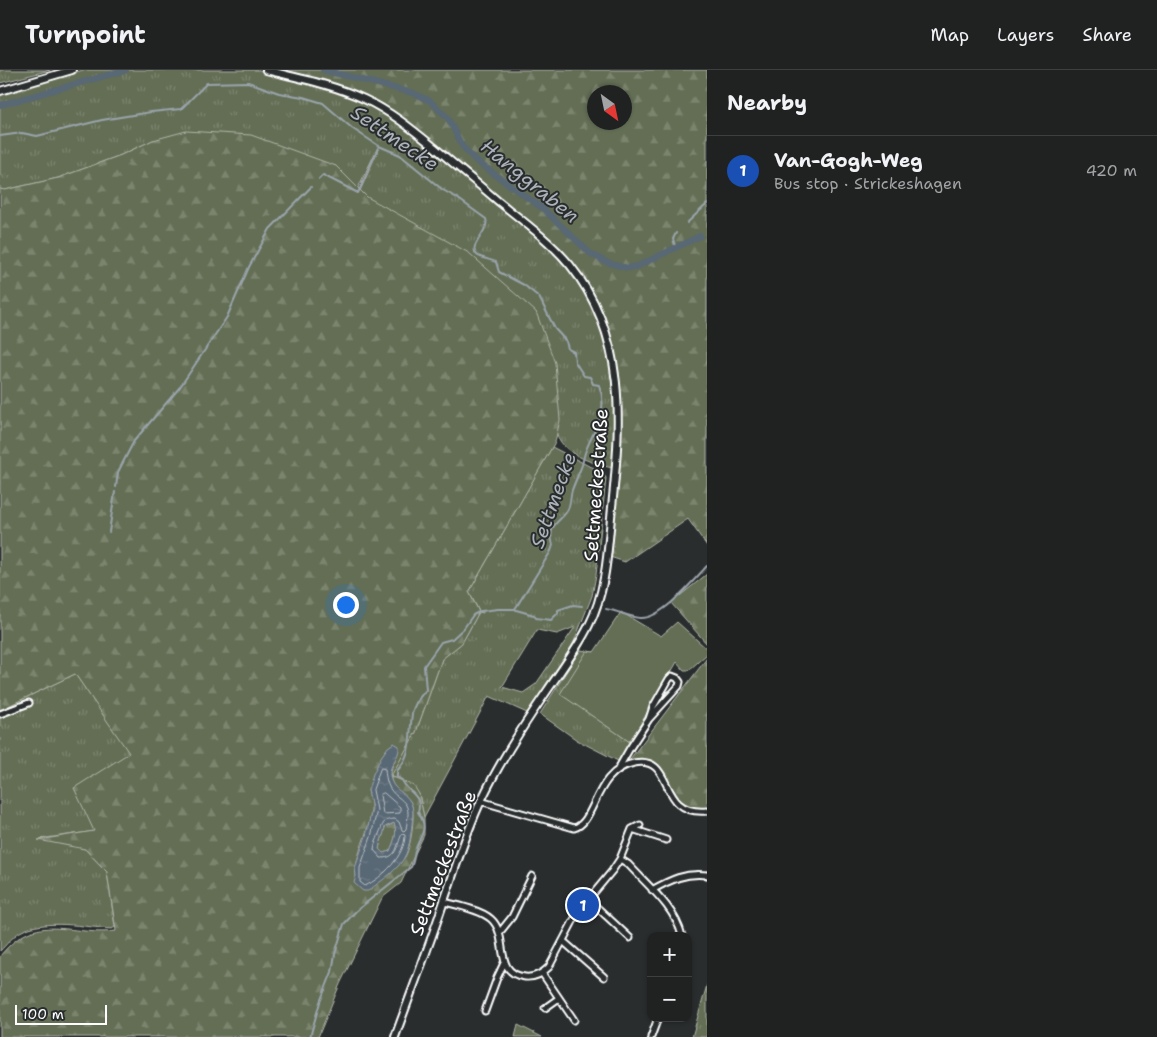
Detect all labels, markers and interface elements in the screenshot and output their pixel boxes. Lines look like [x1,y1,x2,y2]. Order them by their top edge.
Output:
text: Turnpoint [25,19,146,51]
text: Map [931,23,969,47]
text: Layers [997,23,1054,47]
text: Share [1082,23,1132,47]
north arrow [587,85,632,130]
text: Nearby [727,89,807,117]
water label: Settmecke [346,99,444,177]
water label: Hanggraben [475,133,585,229]
text: Van-Gogh-Weg [774,148,923,173]
text: 1 [739,160,747,181]
text: 420 m [1086,160,1137,181]
text: Bus stop · Strickeshagen [774,173,962,194]
street label: Settmeckestraße [578,408,614,562]
water label: Settmecke [524,448,582,552]
your location [333,592,359,618]
street label: Settmeckestraße [404,787,482,939]
pin: 1 [567,886,599,924]
map controls [647,932,692,1022]
button: + [647,932,692,977]
button: − [647,977,692,1022]
scale bar [15,1002,108,1025]
text: 100 m [22,1005,64,1023]

